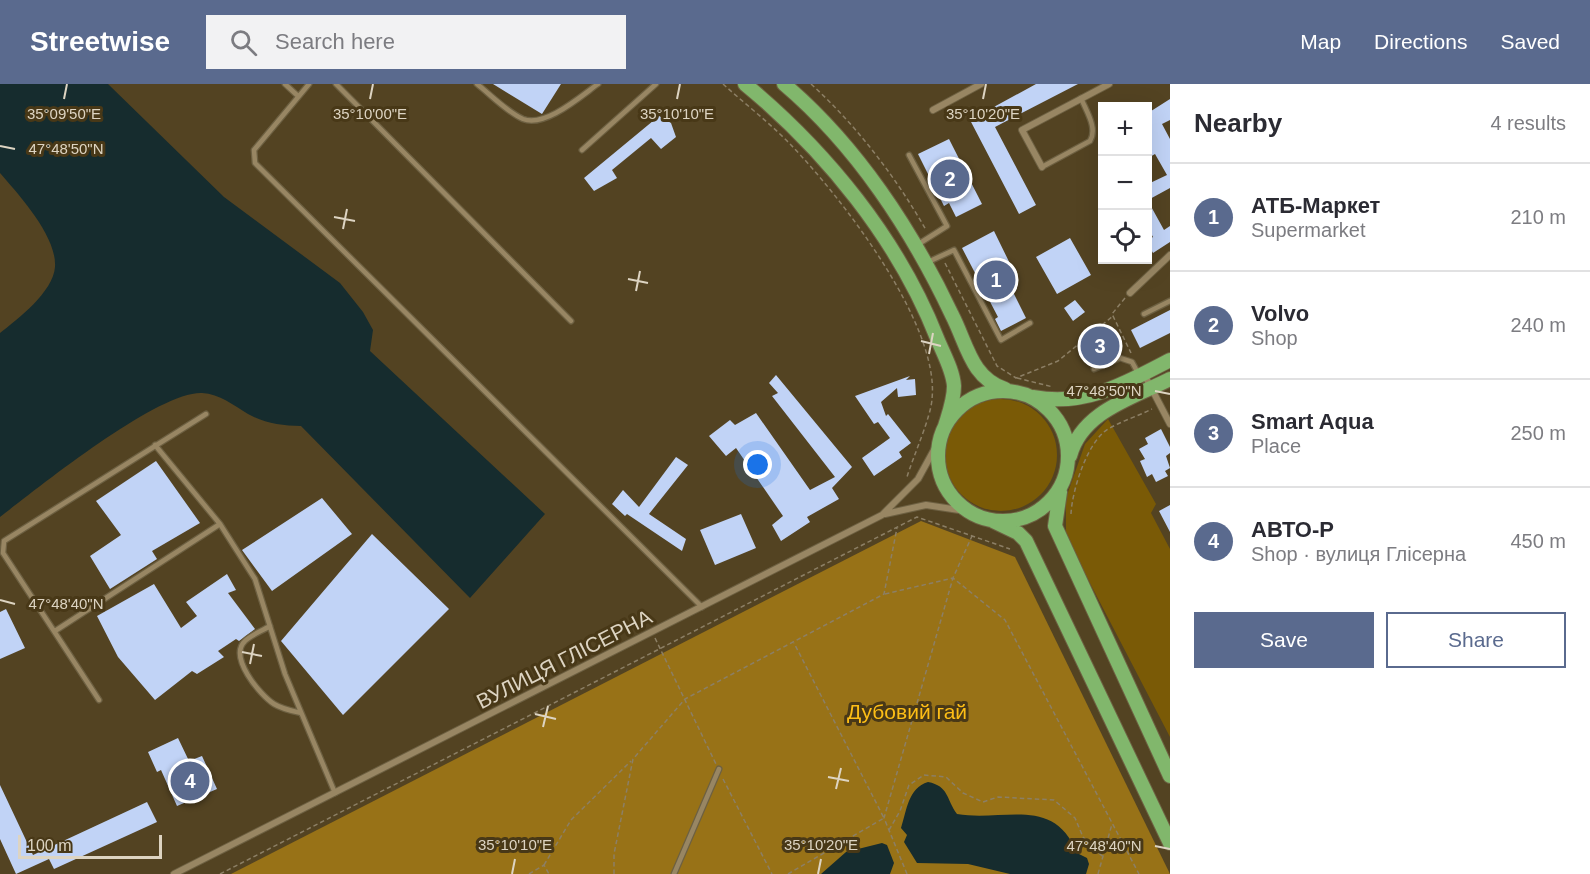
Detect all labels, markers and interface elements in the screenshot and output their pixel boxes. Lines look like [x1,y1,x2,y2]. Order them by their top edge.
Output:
search box [206,15,626,69]
text: Streetwise [30,26,170,57]
icon: search [227,26,260,59]
text: Search here [275,29,395,54]
text: Map [1300,30,1341,53]
text: Directions [1374,30,1467,53]
text: Saved [1500,30,1560,53]
map controls [1098,102,1152,264]
button: + [1098,102,1152,156]
text: 35°09'50"E [27,105,101,122]
text: 35°10'00"E [333,105,407,122]
text: 35°10'10"E [640,105,714,122]
text: 35°10'20"E [946,105,1020,122]
text: Nearby [1194,108,1282,138]
text: 4 results [1490,112,1566,134]
text: 47°48'50"N [28,140,104,157]
pin: 2 [930,156,970,202]
button: − [1098,156,1152,210]
text: АТБ-Маркет [1251,193,1380,218]
text: 1 [1208,206,1219,228]
text: 210 m [1510,206,1566,228]
button: locate [1098,210,1152,264]
text: Supermarket [1251,219,1366,241]
pin: 1 [976,258,1016,302]
text: Volvo [1251,301,1309,326]
text: 2 [1208,314,1219,336]
text: 240 m [1510,314,1566,336]
pin: 3 [1080,324,1120,368]
text: Shop [1251,327,1298,349]
text: 47°48'50"N [1066,382,1142,399]
text: Smart Aqua [1251,409,1374,434]
text: 3 [1208,422,1219,444]
text: 250 m [1510,422,1566,444]
text: Place [1251,435,1301,457]
your location [743,450,772,479]
text: АВТО-Р [1251,517,1334,542]
text: 4 [1208,530,1219,552]
text: 450 m [1510,530,1566,552]
text: Shop · вулиця Глісерна [1251,543,1466,565]
text: 47°48'40"N [28,595,104,612]
street label: ВУЛИЦЯ ГЛІСЕРНА [473,605,655,713]
button: Save [1194,612,1374,668]
button: Share [1386,612,1566,668]
park label: Дубовий гай [847,700,967,723]
pin: 4 [170,758,210,804]
scale bar [18,832,162,860]
text: 35°10'10"E [478,836,552,853]
text: 35°10'20"E [784,836,858,853]
text: 100 m [27,837,71,854]
text: 47°48'40"N [1066,837,1142,854]

